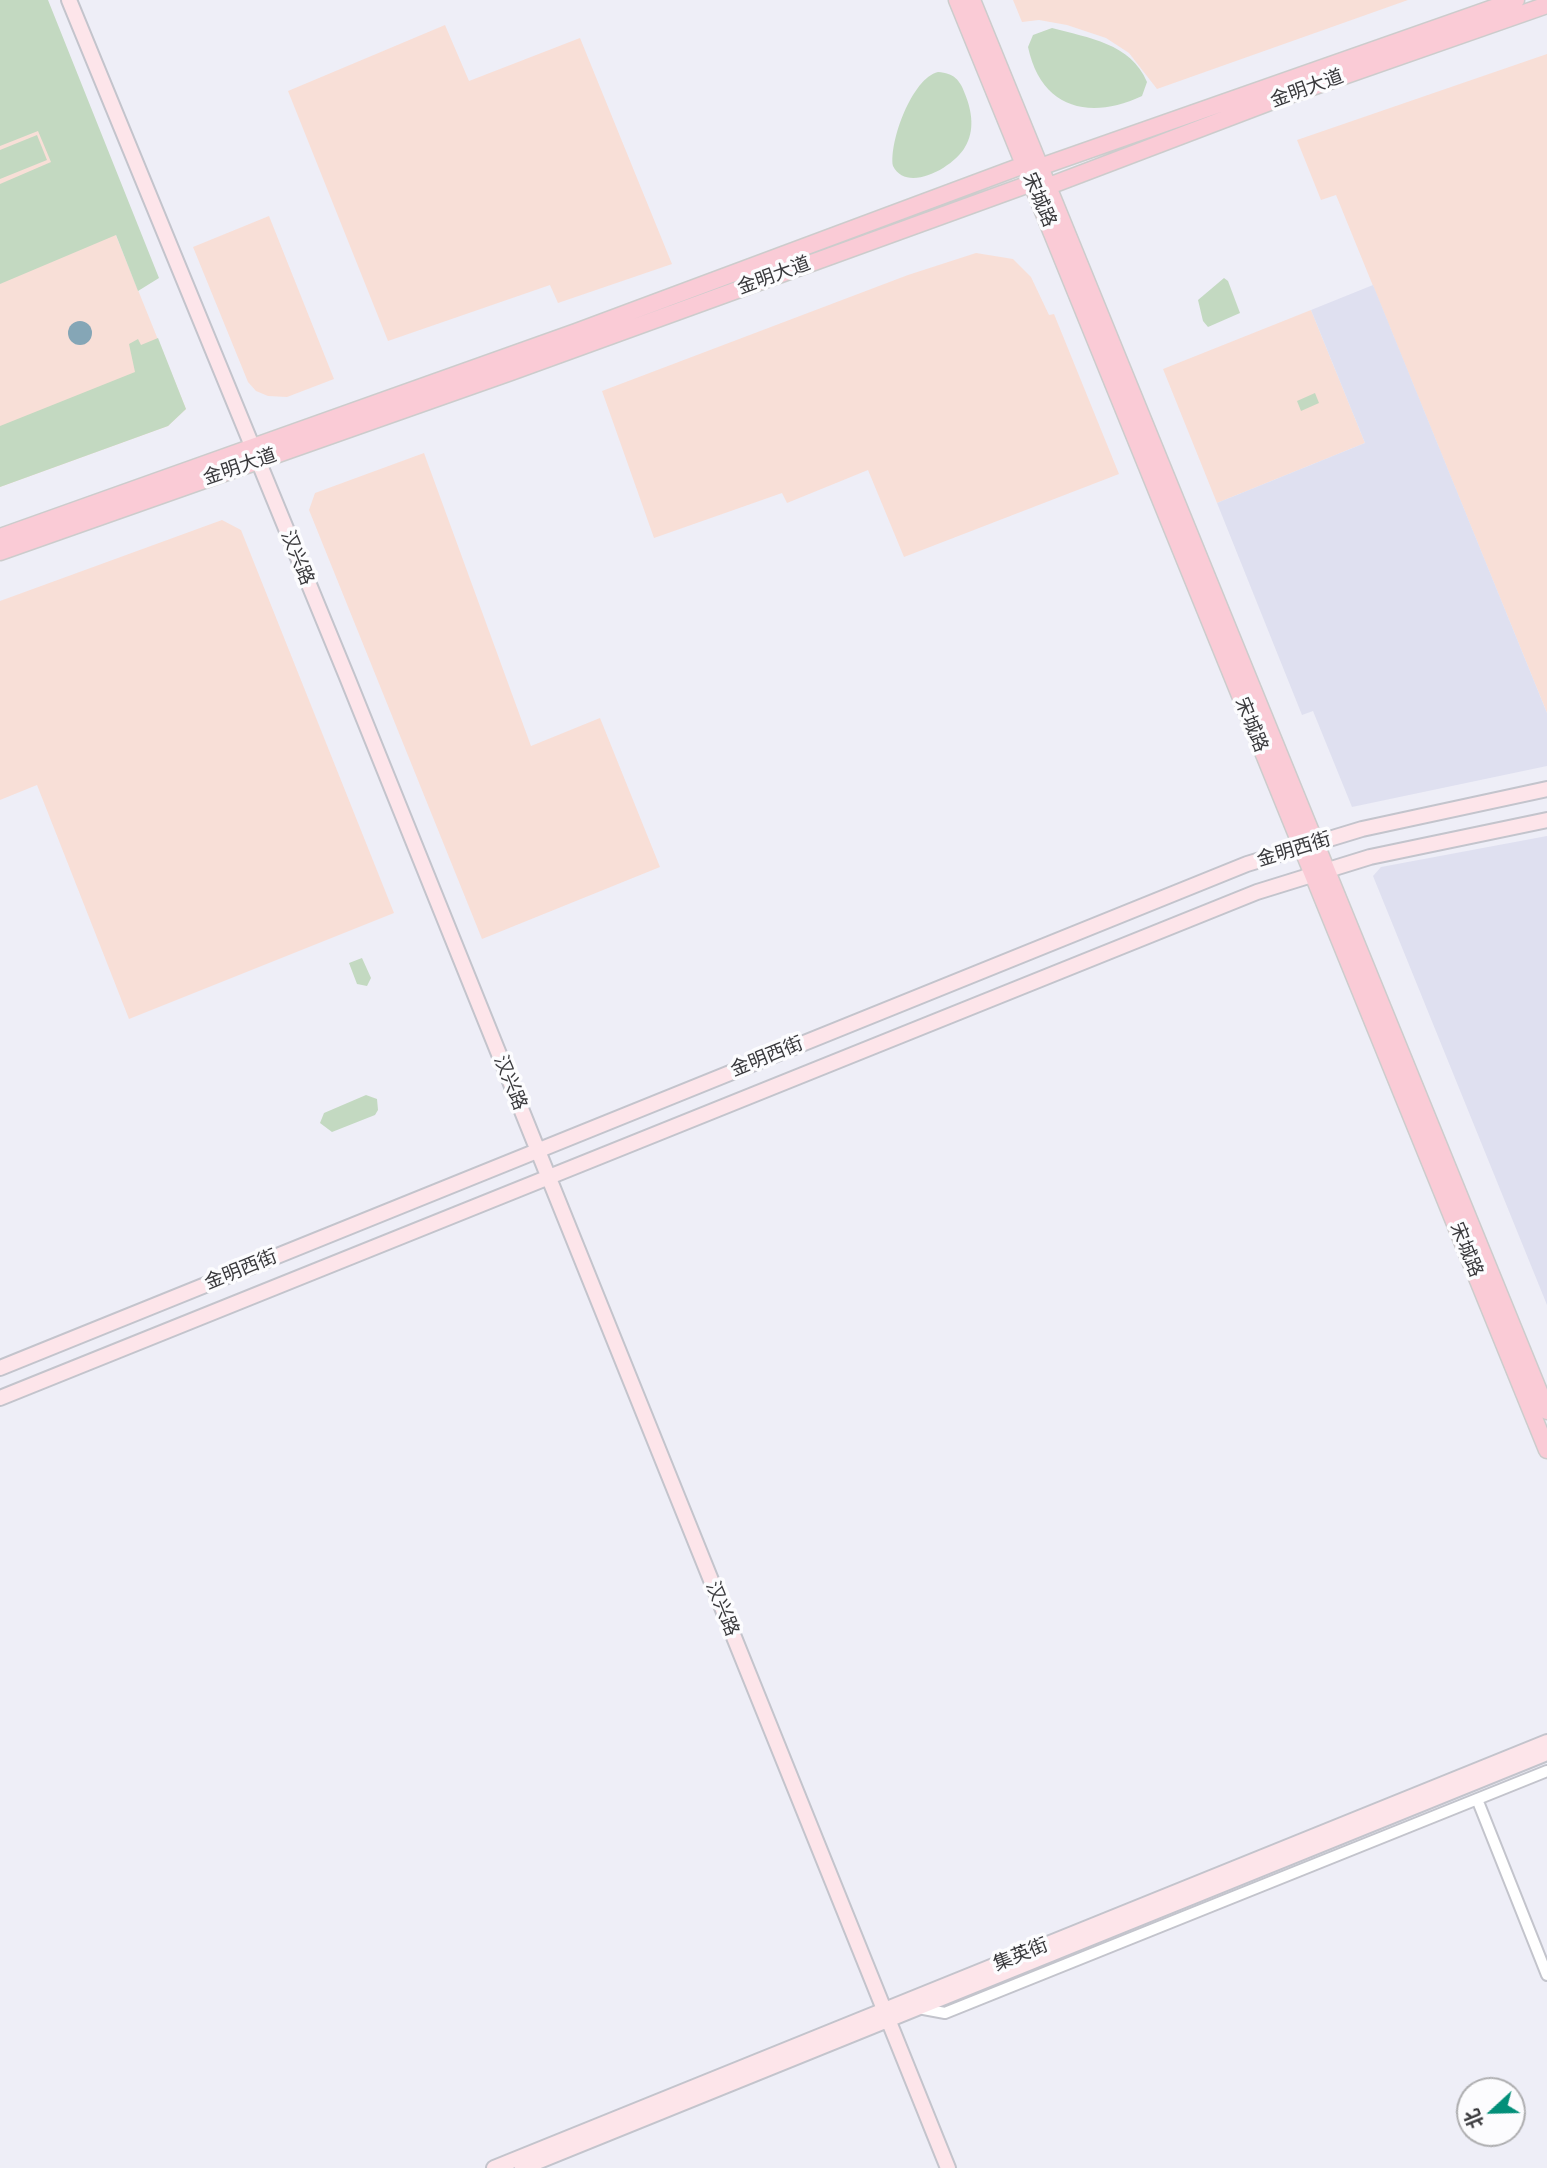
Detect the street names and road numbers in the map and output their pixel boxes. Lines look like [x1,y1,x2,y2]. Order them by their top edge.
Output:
street label: 金明大道 [1267,65,1347,113]
street label: 宋城路 [1017,169,1061,231]
street label: 金明大道 [734,252,814,300]
street label: 金明大道 [200,444,280,490]
street label: 汉兴路 [276,527,318,589]
street label: 宋城路 [1230,694,1272,756]
street label: 金明西街 [1254,828,1334,872]
street label: 金明西街 [727,1032,807,1082]
street label: 汉兴路 [489,1052,531,1114]
street label: 宋城路 [1445,1219,1487,1281]
street label: 金明西街 [201,1245,281,1295]
street label: 汉兴路 [701,1578,743,1640]
street label: 集英街 [990,1934,1052,1976]

